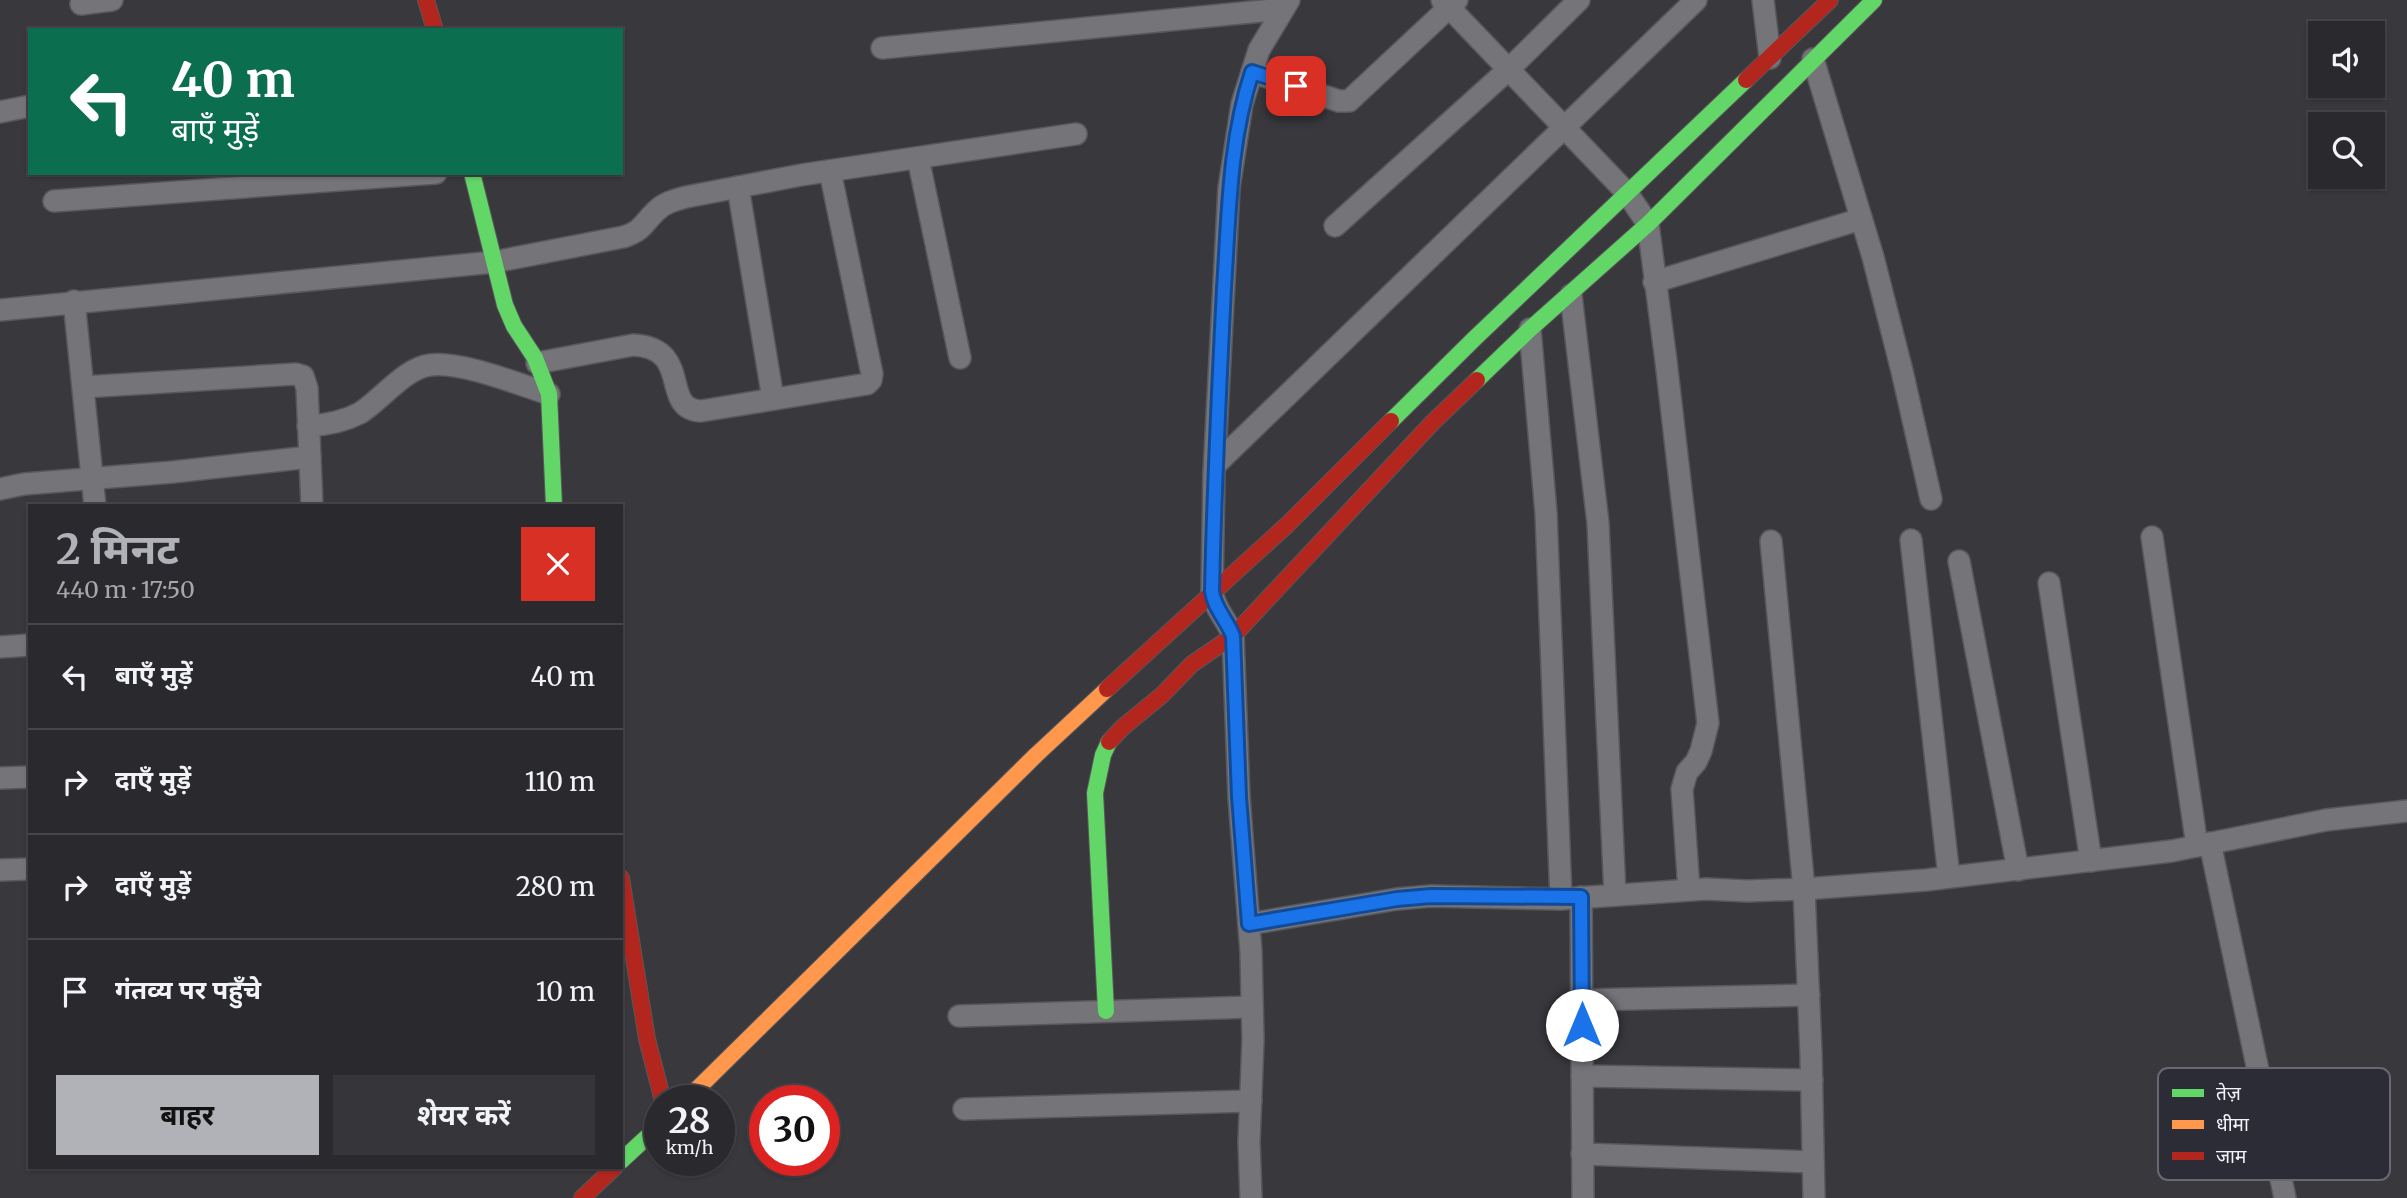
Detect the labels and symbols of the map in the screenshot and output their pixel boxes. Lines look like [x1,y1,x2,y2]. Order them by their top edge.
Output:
pin [1266,56,1326,116]
position arrow [1545,988,1619,1062]
legend [2158,1068,2390,1180]
text: तेज़ [2216,1081,2242,1105]
speed limit sign: 30 [749,1085,840,1176]
text: धीमा [2216,1112,2250,1136]
text: जाम [2216,1144,2247,1168]

